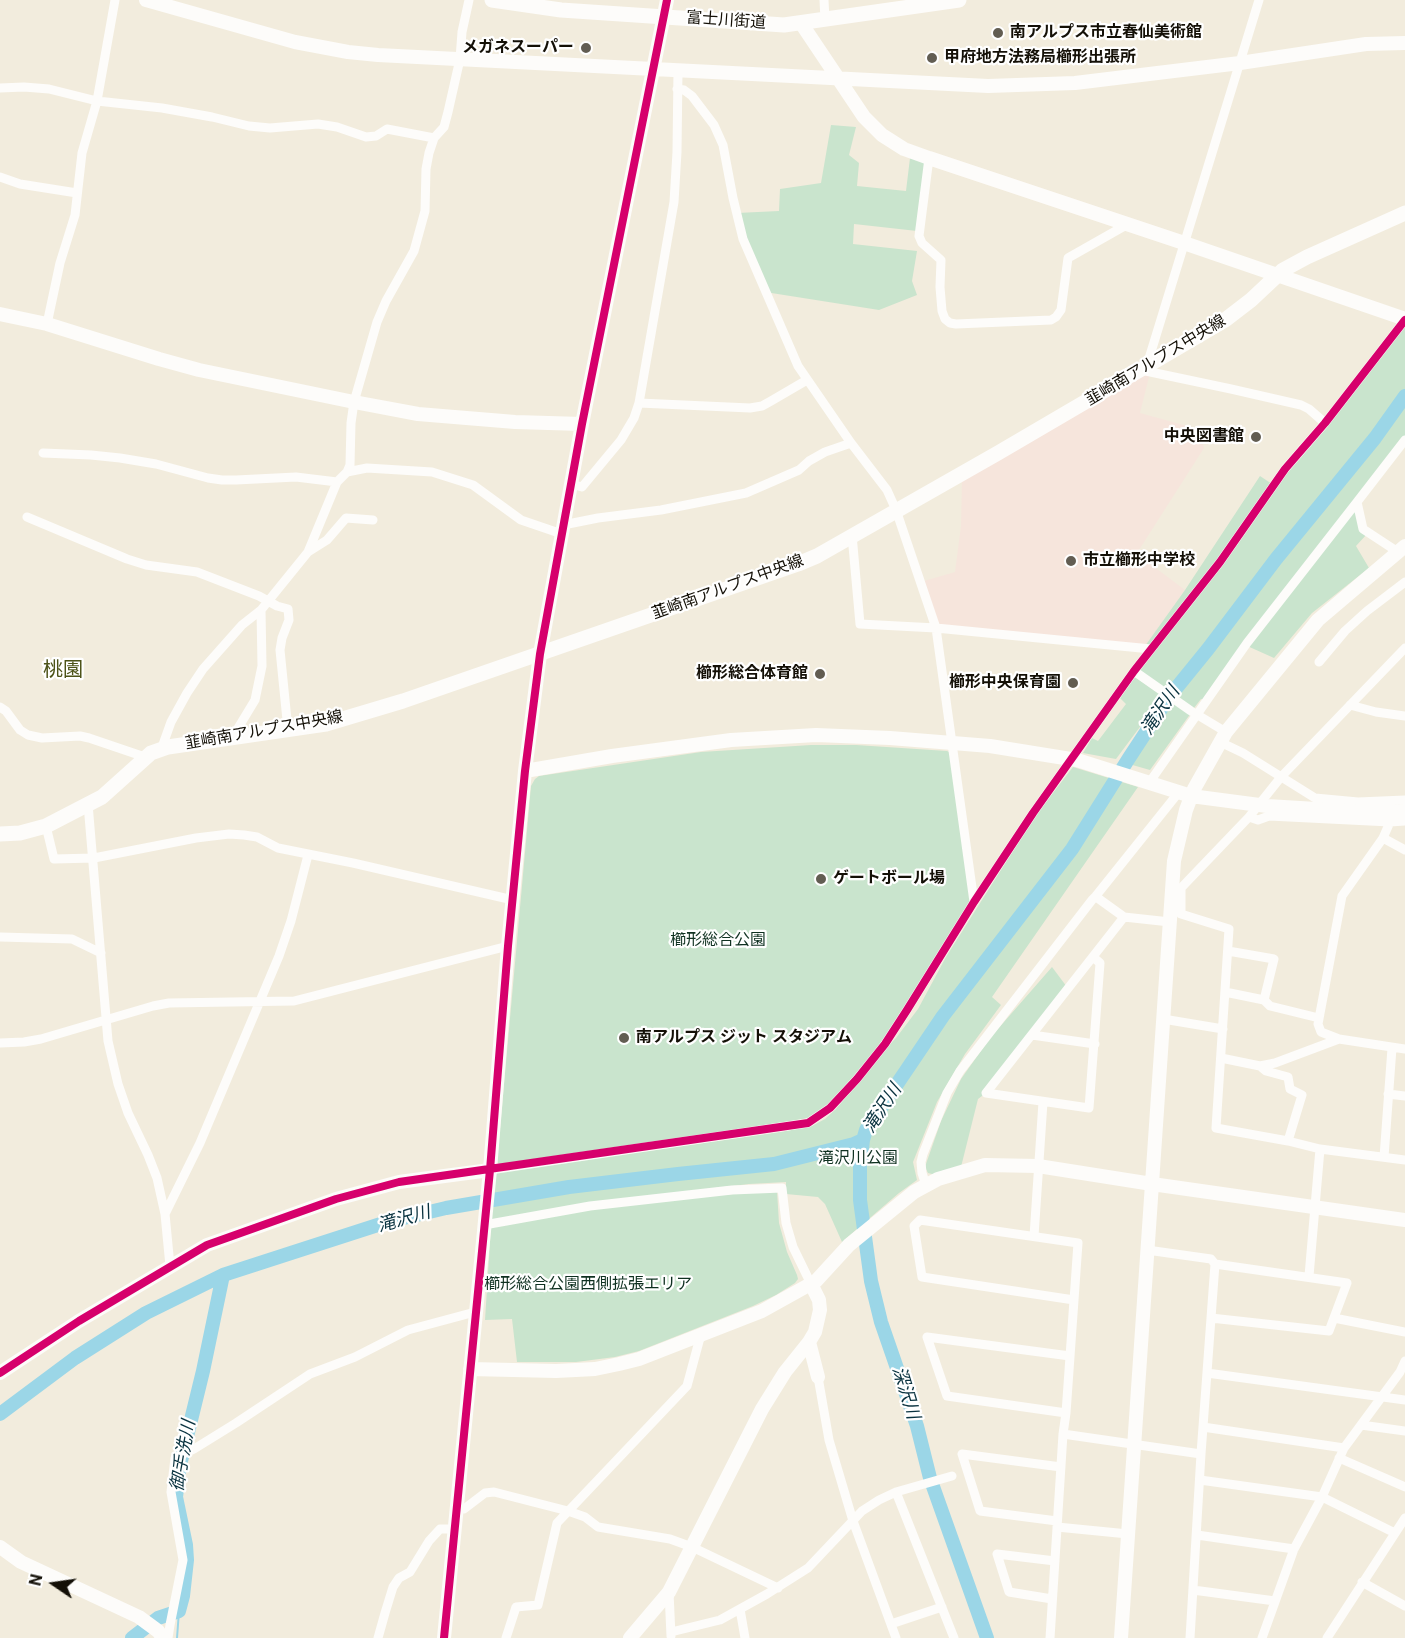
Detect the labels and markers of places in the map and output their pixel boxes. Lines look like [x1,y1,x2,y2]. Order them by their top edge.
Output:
place label: 南アルプス市立春仙美術館 [1010,23,1202,43]
marker: 南アルプス市立春仙美術館 [991,26,1005,40]
place label: メガネスーパー [462,38,574,58]
marker: メガネスーパー [579,41,593,55]
place label: 甲府地方法務局櫛形出張所 [944,48,1136,68]
marker: 甲府地方法務局櫛形出張所 [925,51,939,65]
place label: 中央図書館 [1164,427,1244,447]
marker: 中央図書館 [1249,430,1263,444]
place label: 市立櫛形中学校 [1083,551,1195,571]
marker: 市立櫛形中学校 [1064,554,1078,568]
place label: 櫛形総合体育館 [696,664,808,684]
marker: 櫛形総合体育館 [813,667,827,681]
place label: 櫛形中央保育園 [949,673,1061,693]
marker: 櫛形中央保育園 [1066,676,1080,690]
place label: ゲートボール場 [833,869,945,889]
marker: ゲートボール場 [814,872,828,886]
place label: 南アルプス ジット スタジアム [636,1028,852,1048]
marker: 南アルプス ジット スタジアム [617,1031,631,1045]

